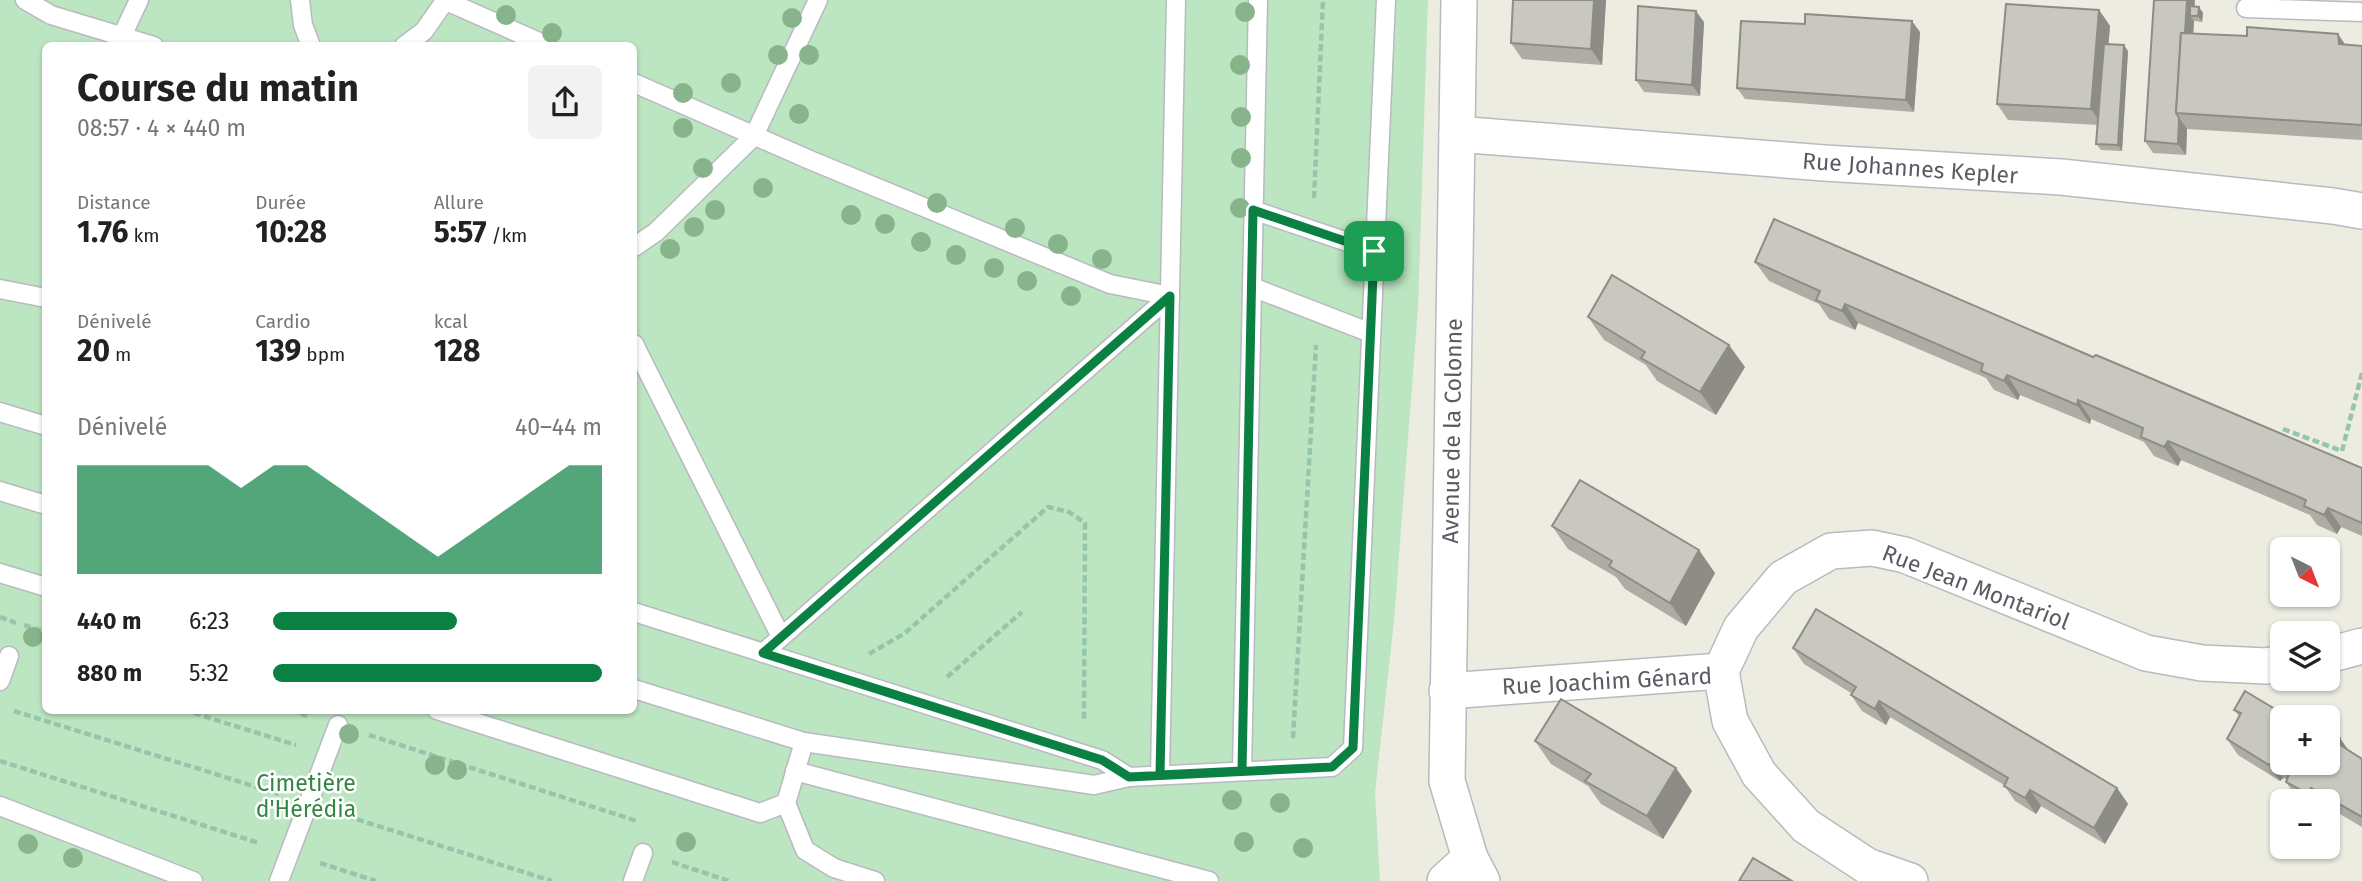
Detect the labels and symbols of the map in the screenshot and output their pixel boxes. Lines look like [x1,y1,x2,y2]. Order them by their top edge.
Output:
street label: Rue Johannes Kepler [1801,146,2019,190]
pin [1344,221,1404,281]
street label: Avenue de la Colonne [1436,318,1468,544]
north arrow [2270,537,2340,607]
street label: Rue Jean Montariol [1878,538,2074,636]
street label: Rue Joachim Génard [1501,662,1713,700]
park label: Cimetière d'Hérédia [256,769,356,823]

